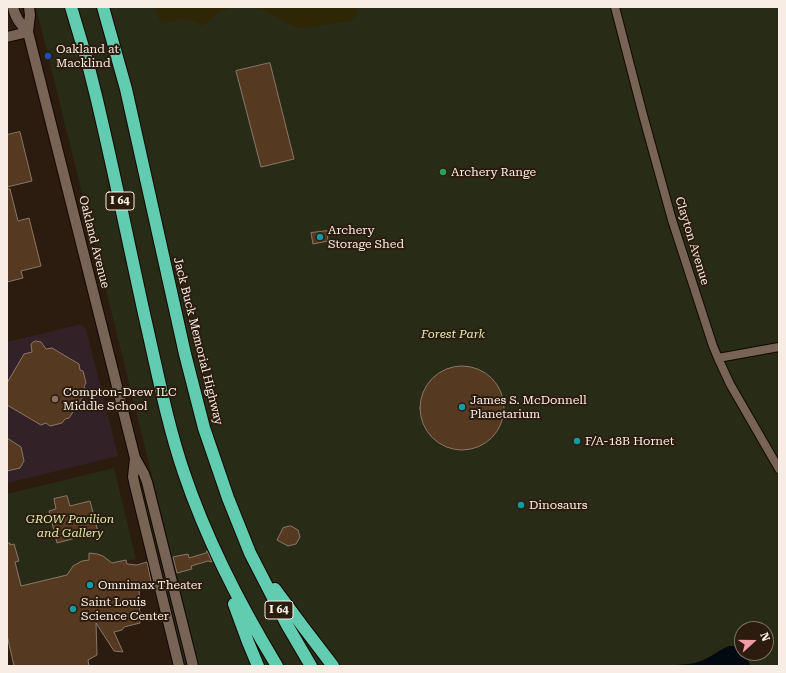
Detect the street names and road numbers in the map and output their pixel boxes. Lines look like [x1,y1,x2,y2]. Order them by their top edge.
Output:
road number: I 64 [106,192,134,210]
street label: Oakland Avenue [76,194,112,290]
street label: Clayton Avenue [672,195,712,287]
street label: Jack Buck Memorial Highway [170,256,226,426]
road number: I 64 [265,601,293,619]

